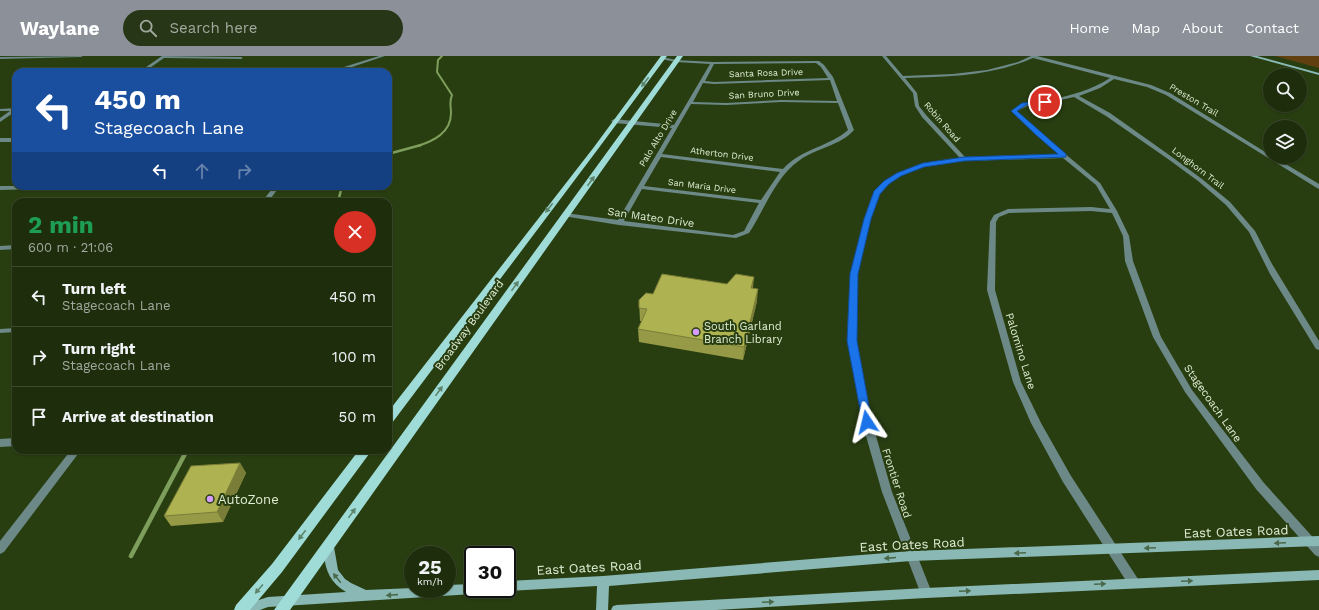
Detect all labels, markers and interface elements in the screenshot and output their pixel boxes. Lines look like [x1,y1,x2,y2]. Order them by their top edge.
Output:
search box [123,10,403,46]
text: Waylane [20,17,99,40]
icon: search [137,17,159,39]
text: Search here [169,19,257,37]
text: Home [1069,20,1109,36]
text: Map [1131,20,1160,36]
text: About [1182,20,1223,36]
text: Contact [1245,20,1299,36]
street label: Santa Rosa Drive [729,67,803,79]
map controls [1263,68,1307,164]
button: search [1263,68,1307,112]
one-way arrow [641,77,649,88]
street label: Preston Trail [1168,82,1220,119]
text: 450 m [94,83,181,116]
icon: left [28,84,80,136]
pin [1028,85,1062,119]
street label: San Bruno Drive [728,87,800,101]
icon: arrive [1034,91,1056,113]
street label: Robin Road [922,100,962,144]
street label: Palo Alto Drive [637,108,679,168]
text: Stagecoach Lane [94,117,244,138]
button: layers [1263,120,1307,164]
street label: Atherton Drive [690,145,754,163]
street label: Longhorn Trail [1170,145,1226,191]
icon: left [149,160,171,182]
icon: ahead [191,160,213,182]
icon: right [233,160,255,182]
one-way arrow [587,175,595,186]
street label: San Maria Drive [667,177,737,195]
one-way arrow [544,203,553,214]
street label: San Mateo Drive [607,205,695,230]
text: 2 min [28,211,94,239]
button: close [334,211,376,253]
text: 600 m · 21:06 [28,240,113,255]
street label: Broadway Boulevard [432,278,507,373]
text: Turn left [62,280,126,298]
one-way arrow [510,280,519,291]
icon: left [28,286,50,308]
text: 450 m [329,288,376,306]
text: Stagecoach Lane [62,298,170,313]
street label: Palomino Lane [1003,311,1038,391]
place label: South Garland Branch Library [704,320,783,346]
marker: South Garland Branch Library [691,327,701,337]
text: Turn right [62,340,135,358]
icon: right [28,346,50,368]
text: 100 m [332,348,376,366]
text: Stagecoach Lane [62,358,170,373]
street label: Stagecoach Lane [1181,362,1244,445]
one-way arrow [435,386,443,397]
position arrow [846,401,888,443]
icon: arrive [28,406,50,428]
text: Arrive at destination [62,408,214,426]
text: 50 m [339,408,376,426]
street label: Frontier Road [879,447,914,520]
place label: AutoZone [218,492,279,507]
marker: AutoZone [205,494,215,504]
one-way arrow [348,507,356,518]
street label: East Oates Road [1183,522,1289,541]
one-way arrow [297,530,306,541]
street label: East Oates Road [859,534,965,555]
one-way arrow [1274,539,1286,546]
one-way arrow [1143,545,1156,551]
speed limit sign: 30 [464,546,516,598]
one-way arrow [1014,549,1026,556]
text: 25 [418,555,442,579]
one-way arrow [884,555,896,561]
street label: East Oates Road [536,557,642,578]
one-way arrow [332,572,341,583]
text: km/h [417,576,443,587]
one-way arrow [1181,577,1193,584]
one-way arrow [1094,581,1106,588]
one-way arrow [254,584,264,594]
one-way arrow [959,587,971,594]
one-way arrow [386,591,398,598]
one-way arrow [762,599,775,605]

